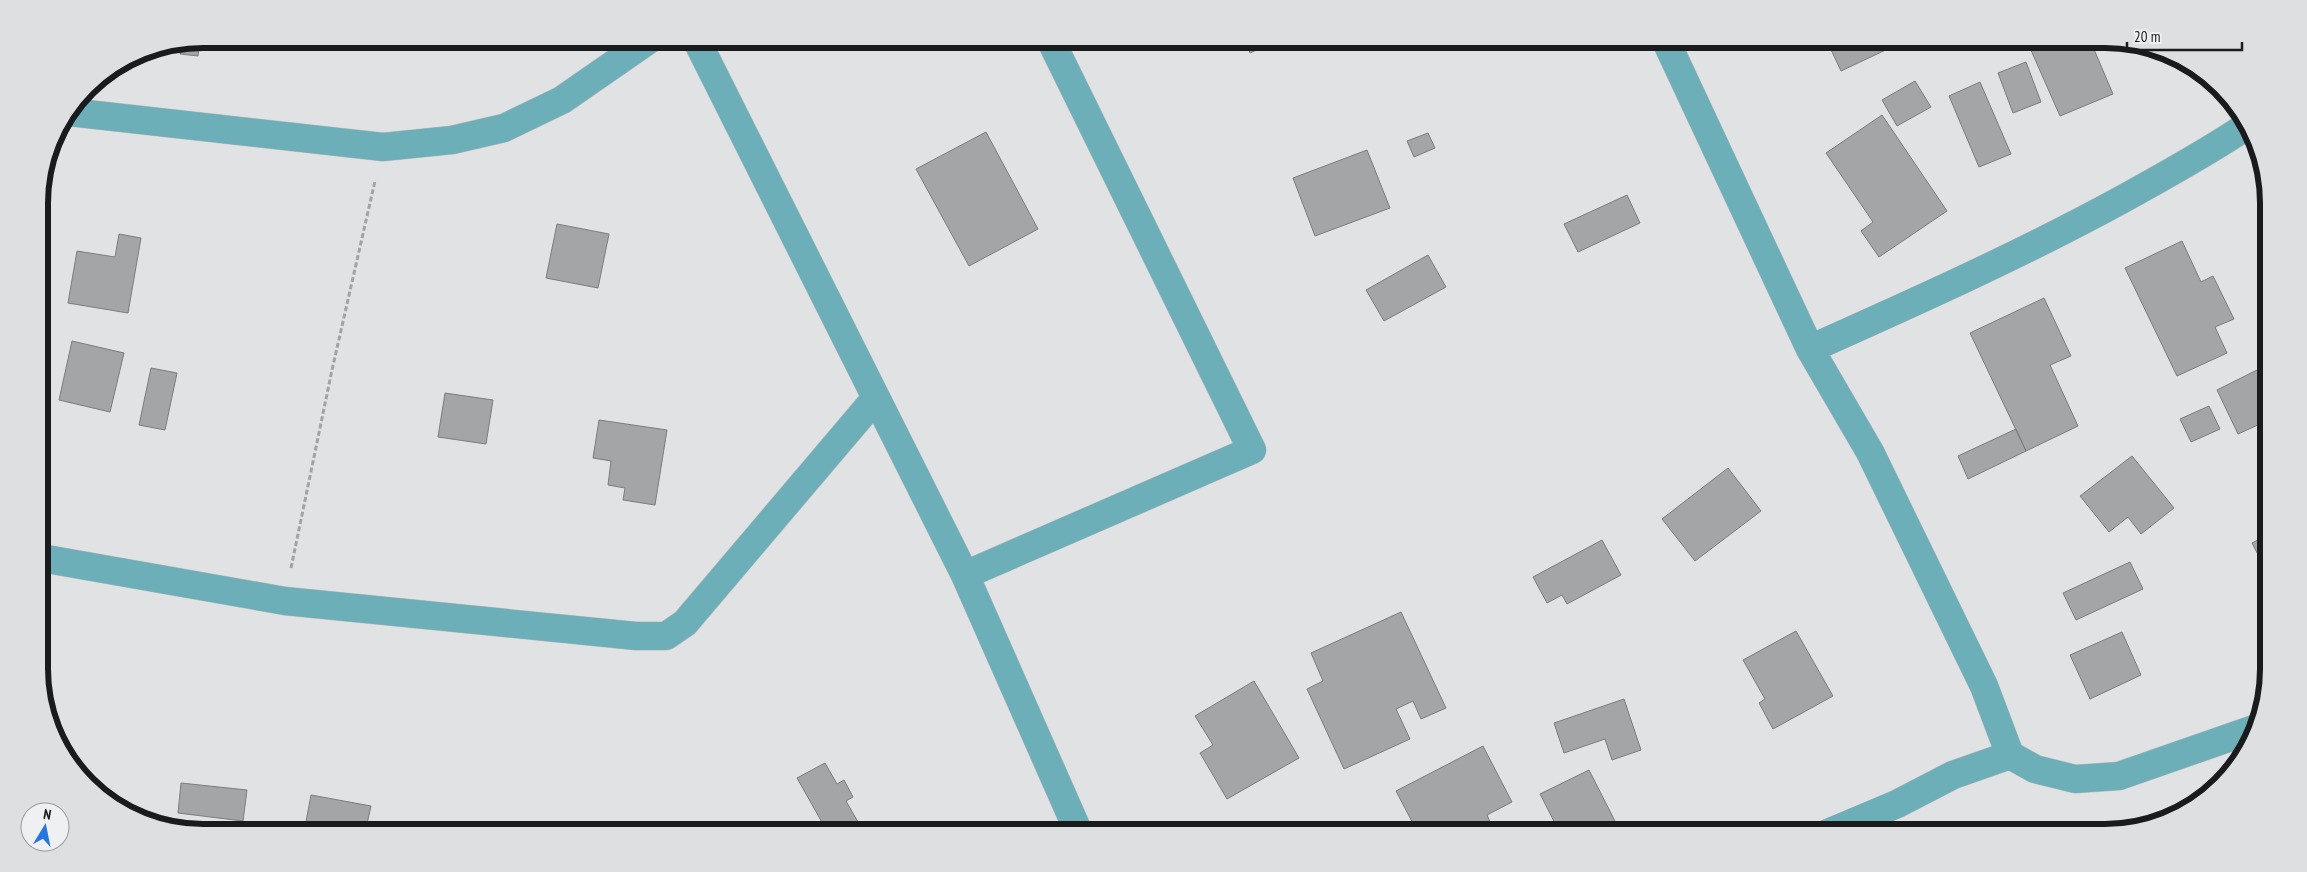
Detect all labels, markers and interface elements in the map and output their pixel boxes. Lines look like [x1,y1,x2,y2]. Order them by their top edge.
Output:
scale bar [2127,20,2242,52]
text: 20 m [2134,27,2160,46]
north arrow [20,802,70,852]
text: N [42,805,53,824]

